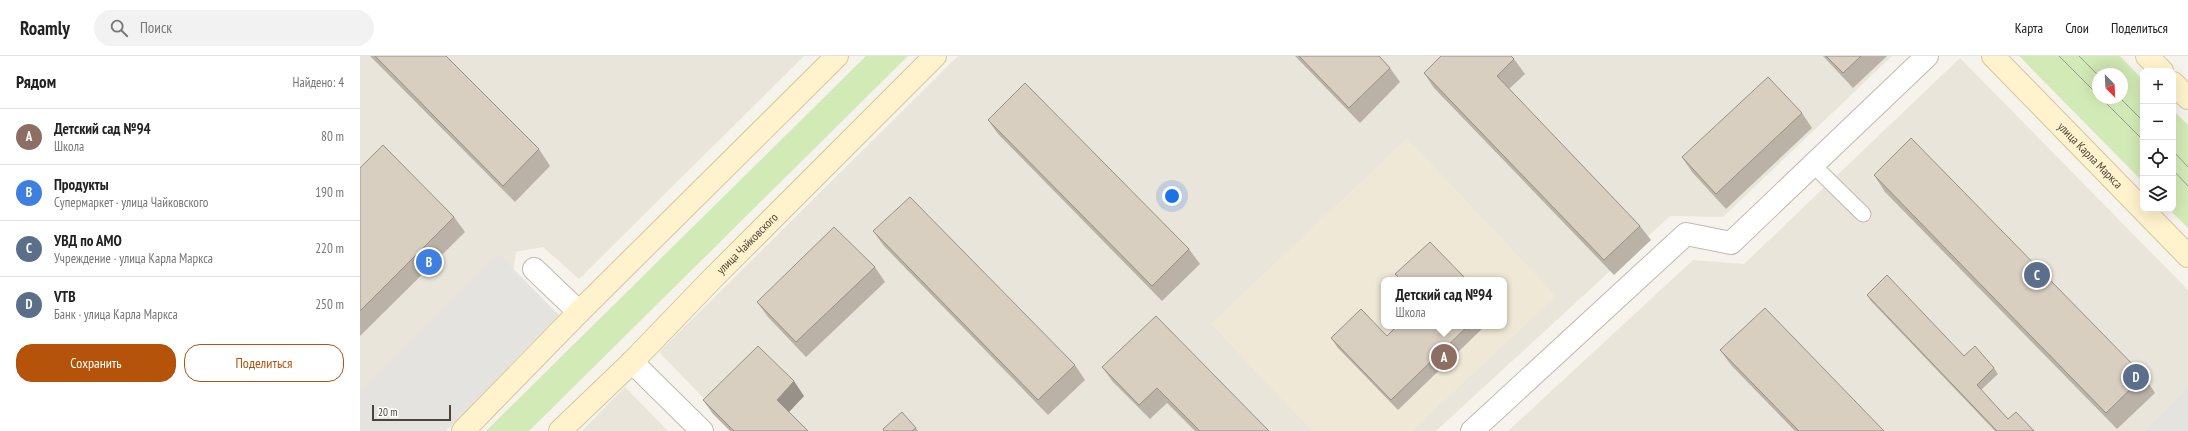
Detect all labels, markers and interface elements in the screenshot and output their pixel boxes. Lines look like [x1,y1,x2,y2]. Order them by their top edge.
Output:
search box [94,10,374,46]
text: Roamly [20,16,70,40]
icon: search [108,17,130,39]
text: Поиск [140,18,172,37]
text: Карта [2015,19,2043,37]
text: Слои [2065,19,2089,37]
text: Поделиться [2111,19,2168,37]
north arrow [2092,68,2128,104]
map controls [2140,68,2176,212]
button: + [2140,68,2176,104]
text: Рядом [16,71,56,93]
text: Найдено: 4 [293,74,344,91]
button: − [2140,104,2176,140]
text: Детский сад №94 [54,119,151,138]
street label: улица Карла Маркса [2055,119,2126,192]
text: A [26,128,32,145]
text: 80 m [321,128,344,145]
text: Школа [54,138,84,155]
button: locate [2140,140,2176,176]
text: Продукты [54,175,109,194]
button: layers [2140,176,2176,212]
text: B [26,184,32,201]
text: 190 m [315,184,344,201]
your location [1162,186,1182,206]
text: Супермаркет · улица Чайковского [54,194,208,211]
street label: улица Чайковского [713,210,781,277]
text: УВД по АМО [54,231,122,250]
text: C [26,240,32,257]
text: 220 m [315,240,344,257]
pin: B [416,247,442,277]
text: Учреждение · улица Карла Маркса [54,250,213,267]
pin: C [2024,260,2050,290]
popup [1381,277,1507,329]
text: Детский сад №94 [1396,285,1492,304]
text: VTB [54,287,76,306]
text: D [26,296,32,313]
text: 250 m [315,296,344,313]
text: Школа [1396,304,1426,321]
text: Банк · улица Карла Маркса [54,306,178,323]
pin: A [1431,342,1457,372]
button: Сохранить [16,344,176,382]
button: Поделиться [184,344,344,382]
pin: D [2123,362,2149,392]
scale bar [372,403,451,422]
text: 20 m [378,405,397,419]

